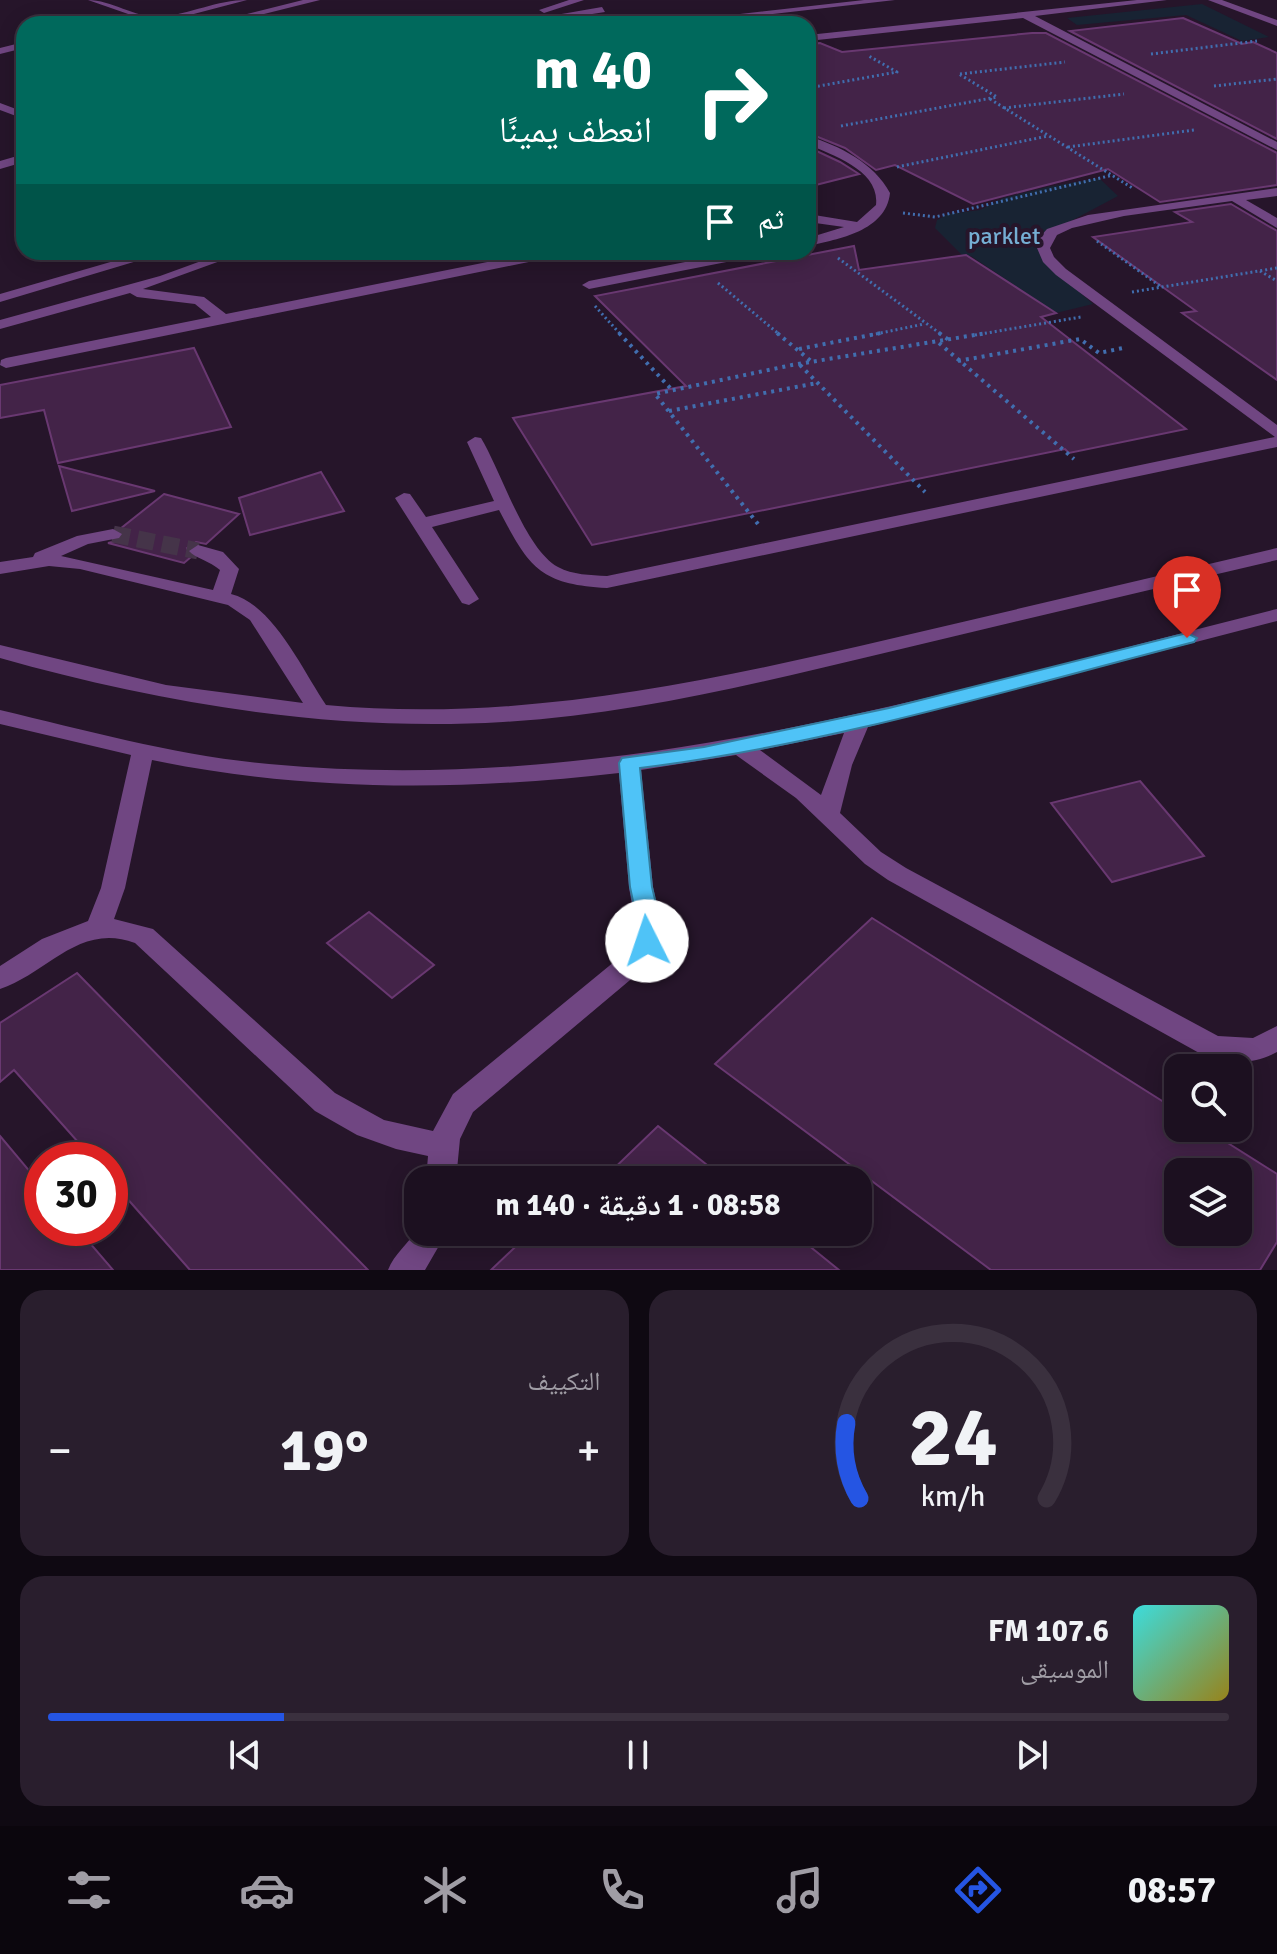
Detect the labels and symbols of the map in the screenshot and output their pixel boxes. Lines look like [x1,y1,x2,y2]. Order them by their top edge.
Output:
park label: parklet [968,221,1040,251]
pin [1153,556,1221,638]
position arrow [605,899,689,983]
speed limit sign: 30 [24,1142,128,1246]

